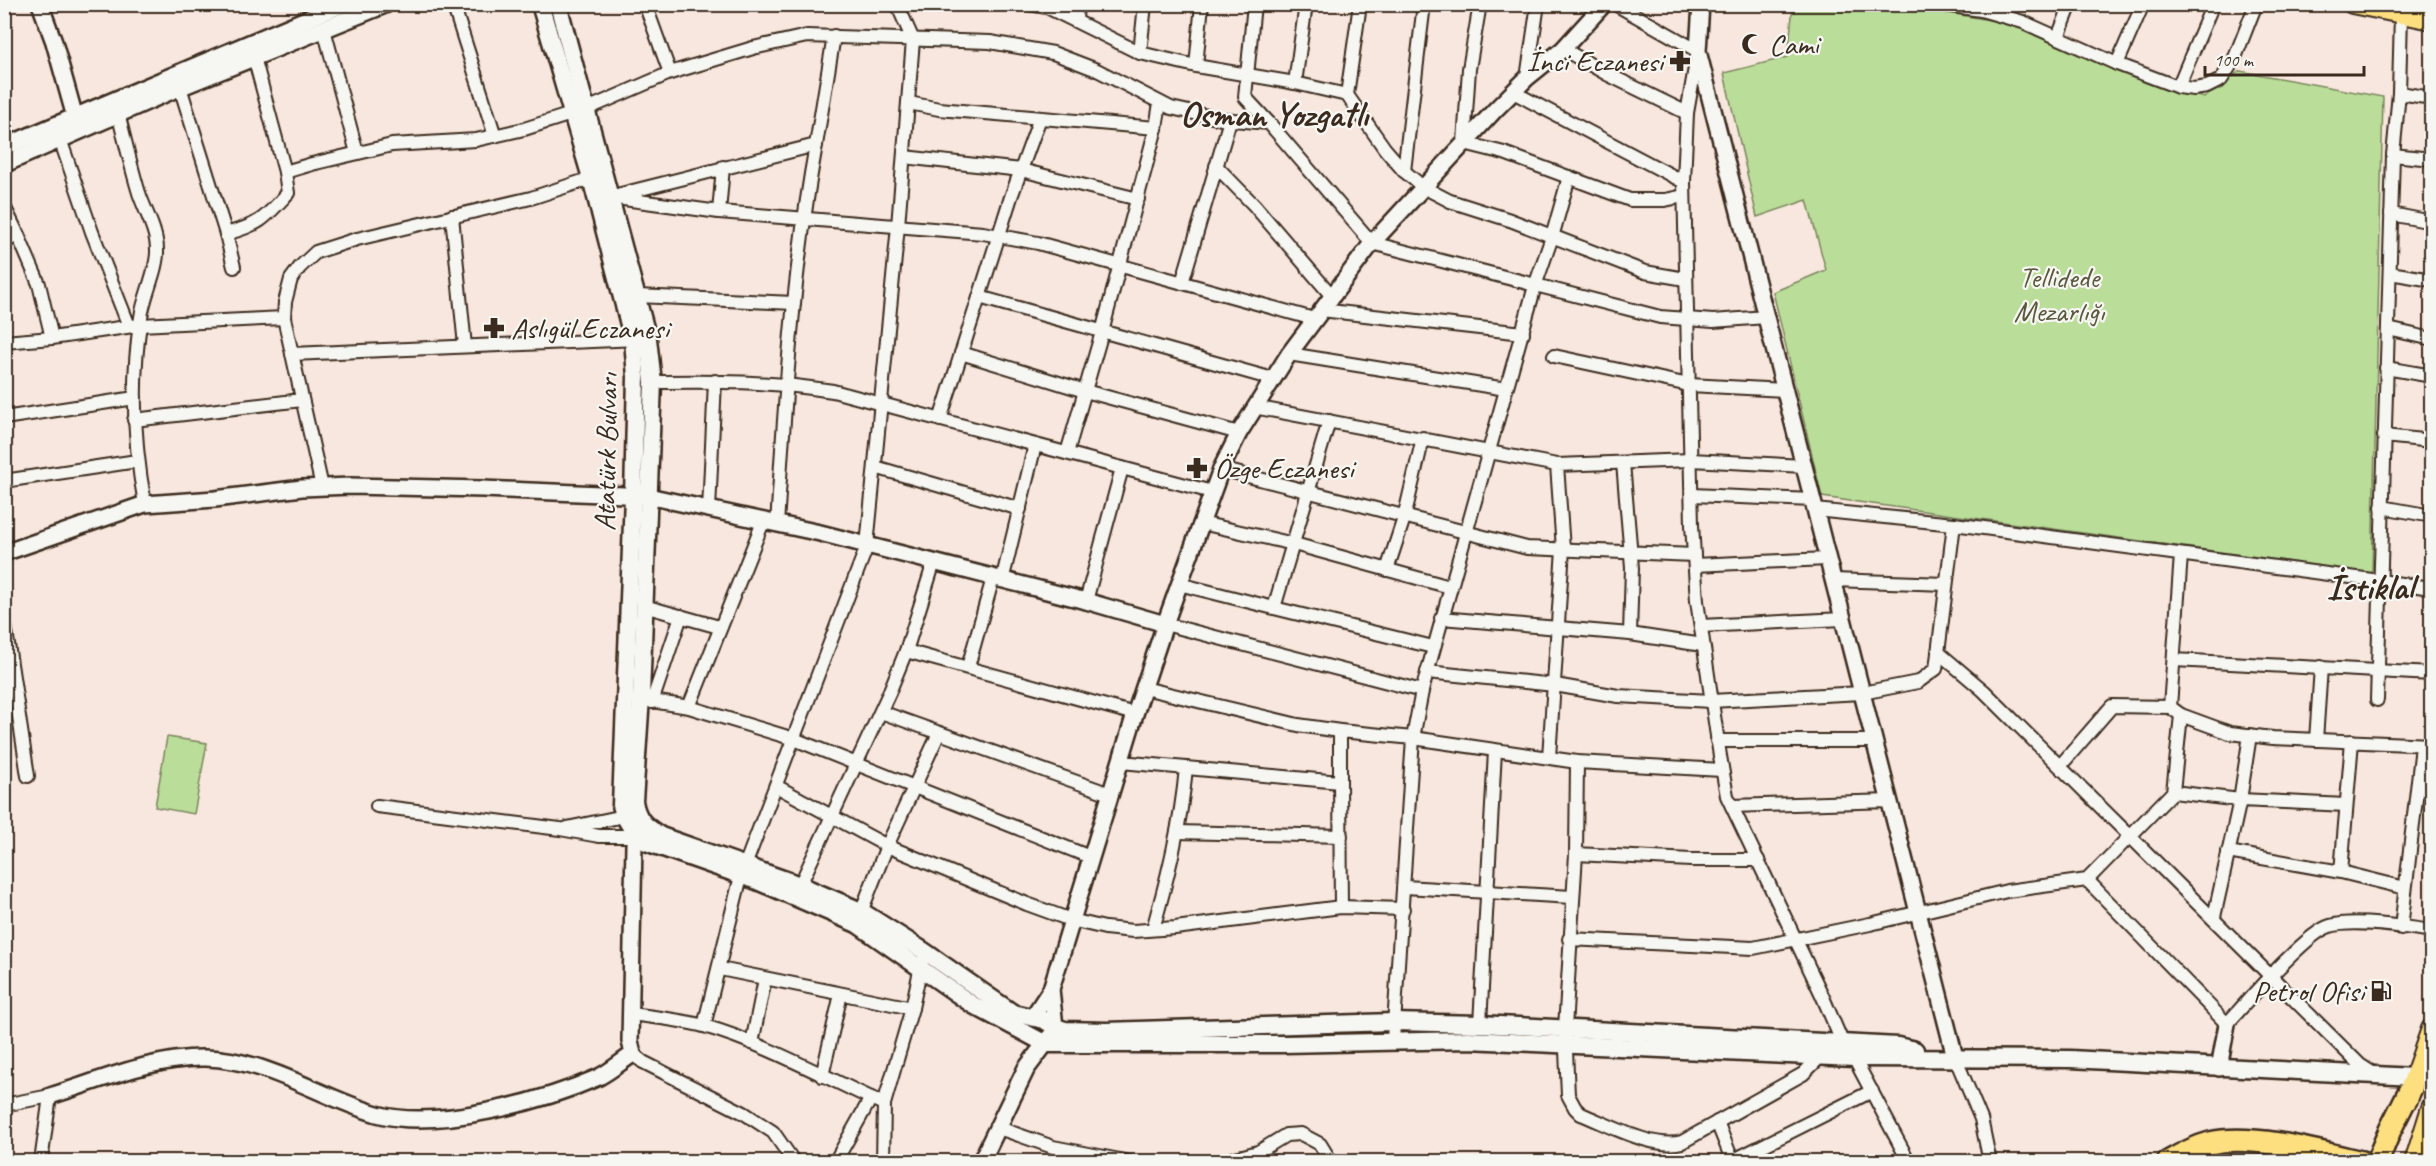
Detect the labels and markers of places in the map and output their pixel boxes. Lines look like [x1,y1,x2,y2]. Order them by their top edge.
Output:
place label: Cami [1769,25,1822,63]
mosque icon: Cami [1740,32,1764,56]
place label: İnci Eczanesi [1526,42,1666,80]
pharmacy icon: İnci Eczanesi [1668,49,1692,73]
place label: Aslıgül Eczanesi [511,309,672,347]
pharmacy icon: Aslıgül Eczanesi [482,316,506,340]
place label: Özge Eczanesi [1214,449,1357,487]
pharmacy icon: Özge Eczanesi [1185,456,1209,480]
place label: Petrol Ofisi [2253,972,2367,1010]
fuel station icon: Petrol Ofisi [2369,979,2393,1003]

